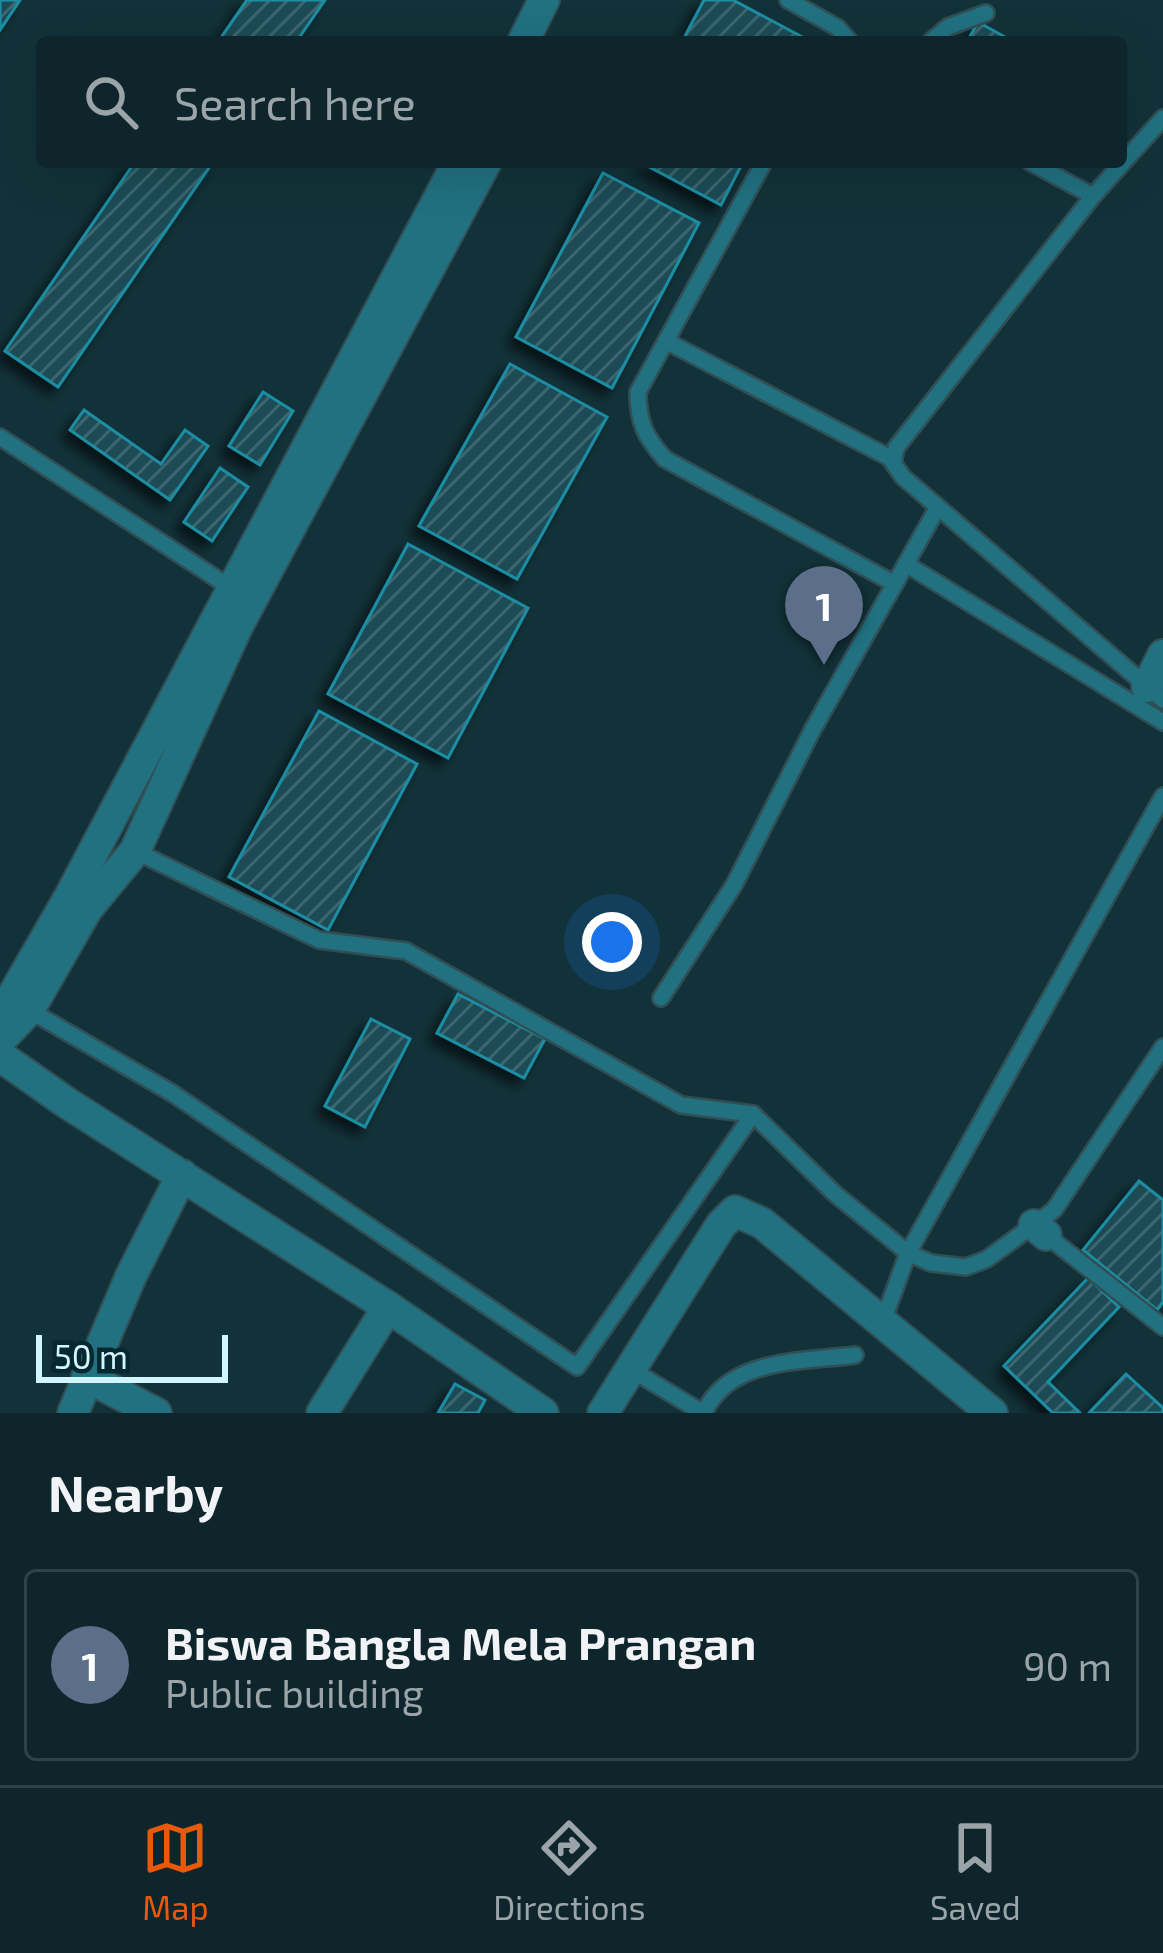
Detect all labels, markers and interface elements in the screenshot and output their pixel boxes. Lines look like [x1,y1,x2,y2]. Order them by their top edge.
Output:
search box [36,36,1127,168]
icon: search [78,69,144,135]
text: Search here [174,75,416,129]
pin: 1 [785,566,863,665]
your location [582,912,642,972]
scale bar [36,1329,228,1382]
text: 50 m [54,1336,128,1376]
text: Nearby [48,1461,223,1522]
text: Biswa Bangla Mela Prangan [165,1615,756,1669]
text: 1 [82,1642,98,1689]
text: 90 m [1023,1642,1112,1689]
text: Public building [165,1669,424,1716]
tab: Map [142,1815,209,1927]
tab: Directions [493,1815,645,1927]
tab: Saved [930,1815,1021,1927]

